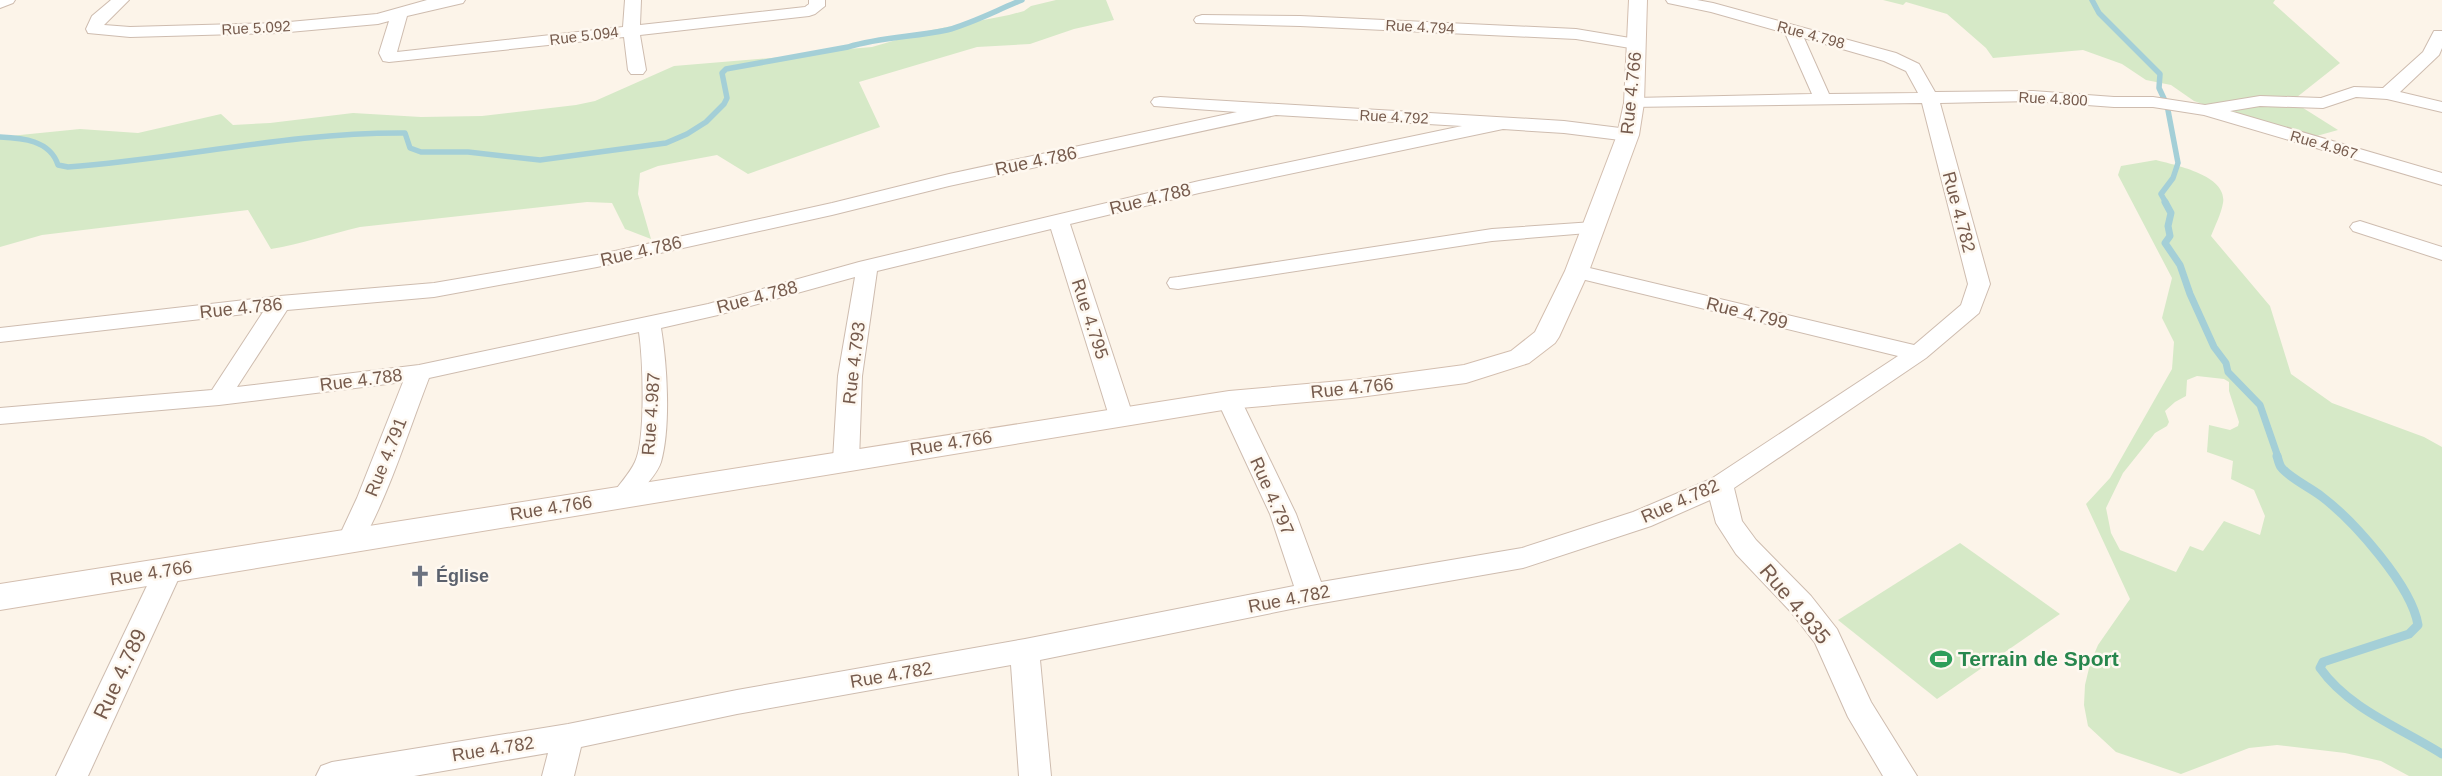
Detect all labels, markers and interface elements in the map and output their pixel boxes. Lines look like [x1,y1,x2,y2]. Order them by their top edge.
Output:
street label: Rue 4.794 [1385,16,1455,37]
street label: Rue 5.092 [221,17,291,38]
street label: Rue 4.798 [1775,17,1847,52]
street label: Rue 5.094 [549,23,619,48]
street label: Rue 4.766 [1617,51,1645,135]
street label: Rue 4.800 [2018,88,2088,109]
street label: Rue 4.792 [1359,106,1429,127]
street label: Rue 4.967 [2289,127,2360,162]
street label: Rue 4.786 [993,143,1079,179]
street label: Rue 4.782 [1939,169,1979,255]
street label: Rue 4.788 [1107,179,1193,219]
street label: Rue 4.786 [598,232,684,270]
street label: Rue 4.795 [1068,276,1112,362]
street label: Rue 4.788 [714,277,800,317]
street label: Rue 4.799 [1704,293,1790,333]
street label: Rue 4.786 [199,294,283,322]
street label: Rue 4.793 [839,321,869,405]
street label: Rue 4.788 [319,365,403,395]
street label: Rue 4.987 [638,372,664,456]
street label: Rue 4.766 [1310,374,1394,402]
street label: Rue 4.791 [361,415,411,499]
street label: Rue 4.766 [908,427,994,459]
street label: Rue 4.797 [1246,454,1298,538]
street label: Rue 4.782 [1638,475,1722,527]
street label: Rue 4.766 [508,492,594,524]
street label: Rue 4.766 [108,557,194,589]
street label: Rue 4.935 [1755,559,1835,648]
church icon: Église [407,563,433,589]
place label: Église [436,565,489,586]
street label: Rue 4.782 [1246,581,1332,617]
street label: Rue 4.789 [89,625,150,723]
sports icon: Terrain de Sport [1928,646,1954,672]
place label: Terrain de Sport [1958,647,2119,670]
street label: Rue 4.782 [848,658,934,692]
street label: Rue 4.782 [450,733,536,765]

